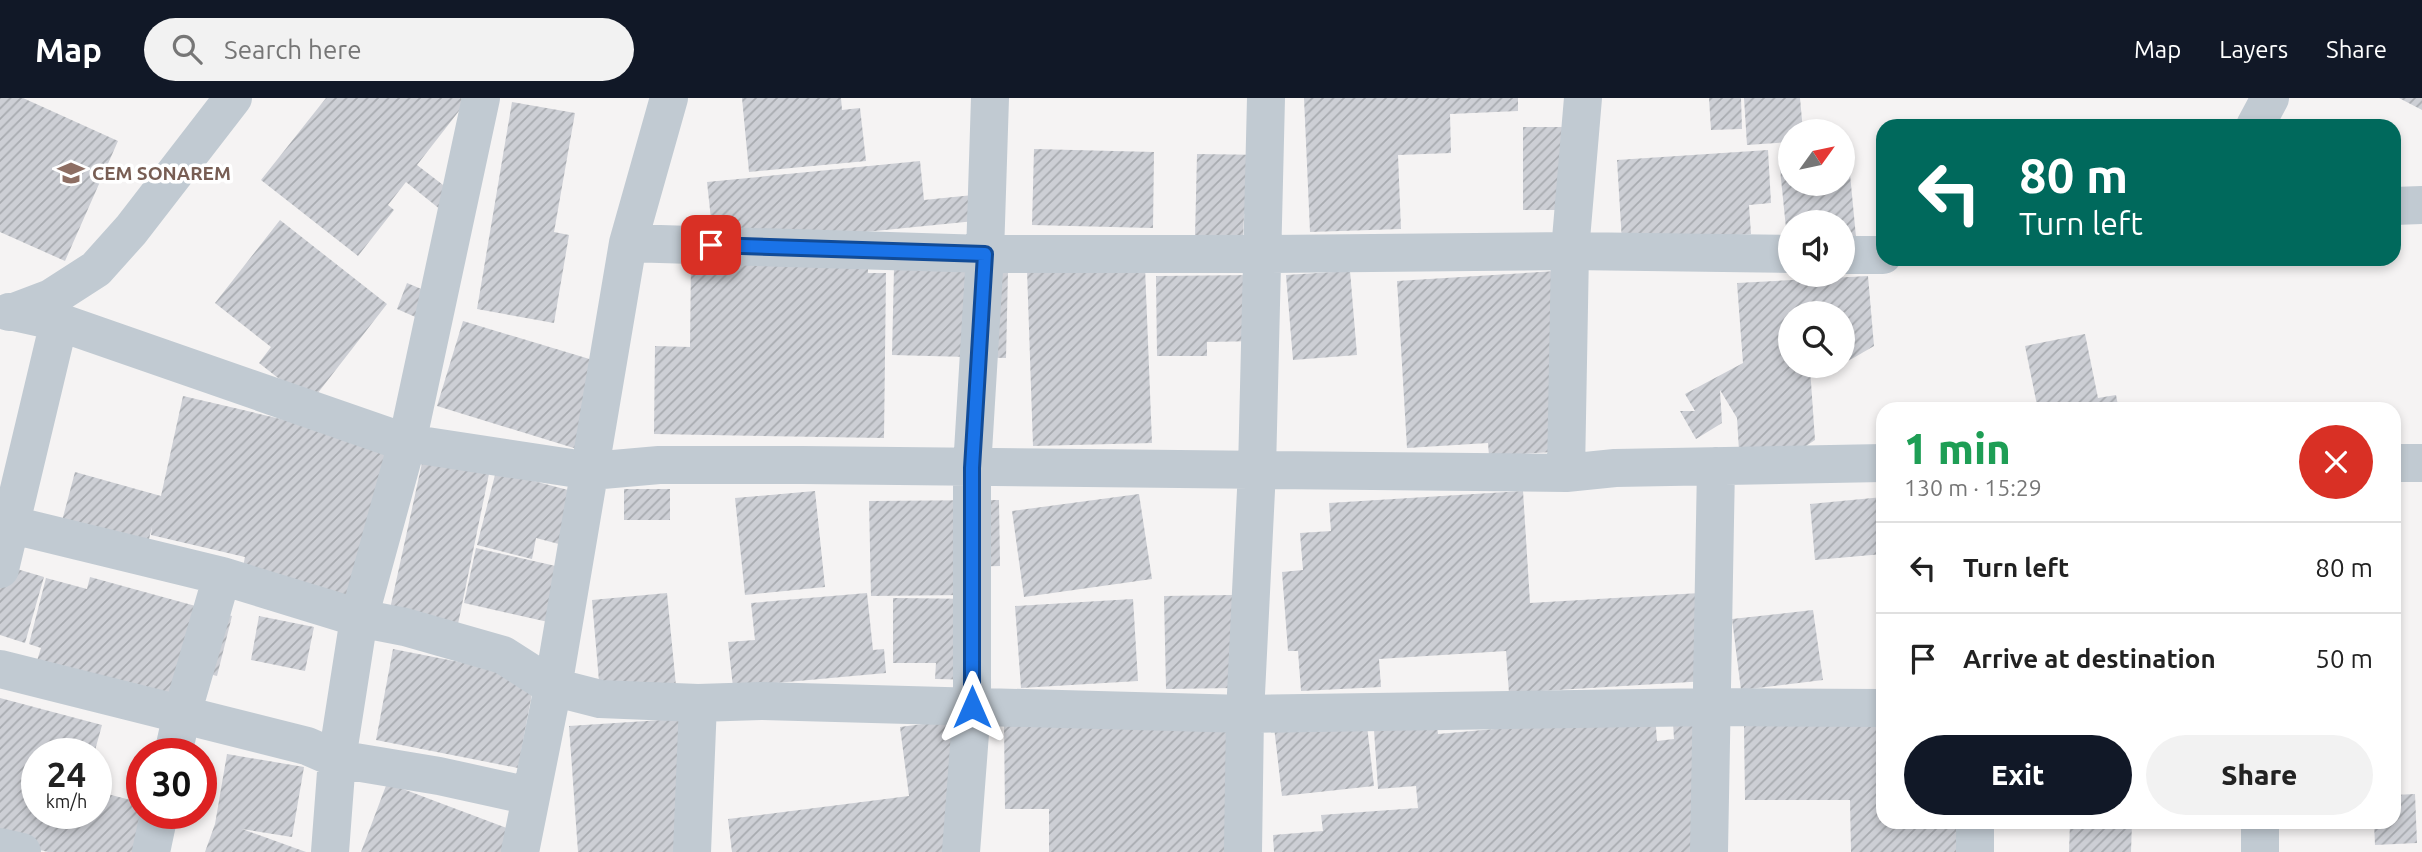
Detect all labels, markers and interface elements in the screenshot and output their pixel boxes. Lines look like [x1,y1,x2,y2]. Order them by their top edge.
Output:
search box [144,18,634,81]
icon: search [168,30,206,68]
text: Map [35,31,102,68]
text: Search here [224,35,362,64]
text: Map [2134,36,2181,63]
text: Layers [2219,36,2288,63]
text: Share [2326,36,2387,63]
north arrow [1778,119,1855,196]
map controls [1778,119,1855,378]
icon: left [1904,147,1995,238]
text: 80 m [2019,147,2128,202]
school or university icon: CEM SONAREM [56,158,86,188]
place label: CEM SONAREM [92,162,231,184]
text: Turn left [2019,205,2143,241]
button: sound [1778,210,1855,287]
pin [681,215,741,275]
icon: arrive [692,226,730,264]
button: search [1778,301,1855,378]
text: 1 min [1904,425,2011,472]
button: close [2299,425,2373,499]
text: 130 m · 15:29 [1904,475,2042,500]
icon: left [1904,549,1942,587]
text: Turn left [1963,553,2069,582]
text: 80 m [2315,553,2373,582]
icon: arrive [1904,640,1942,678]
text: Arrive at destination [1963,644,2216,673]
text: 50 m [2315,644,2373,673]
position arrow [935,670,1009,744]
button: Exit [1904,735,2132,815]
button: Share [2146,735,2373,815]
speed limit sign: 30 [126,738,217,829]
text: 24 [47,754,86,794]
text: km/h [46,791,87,811]

